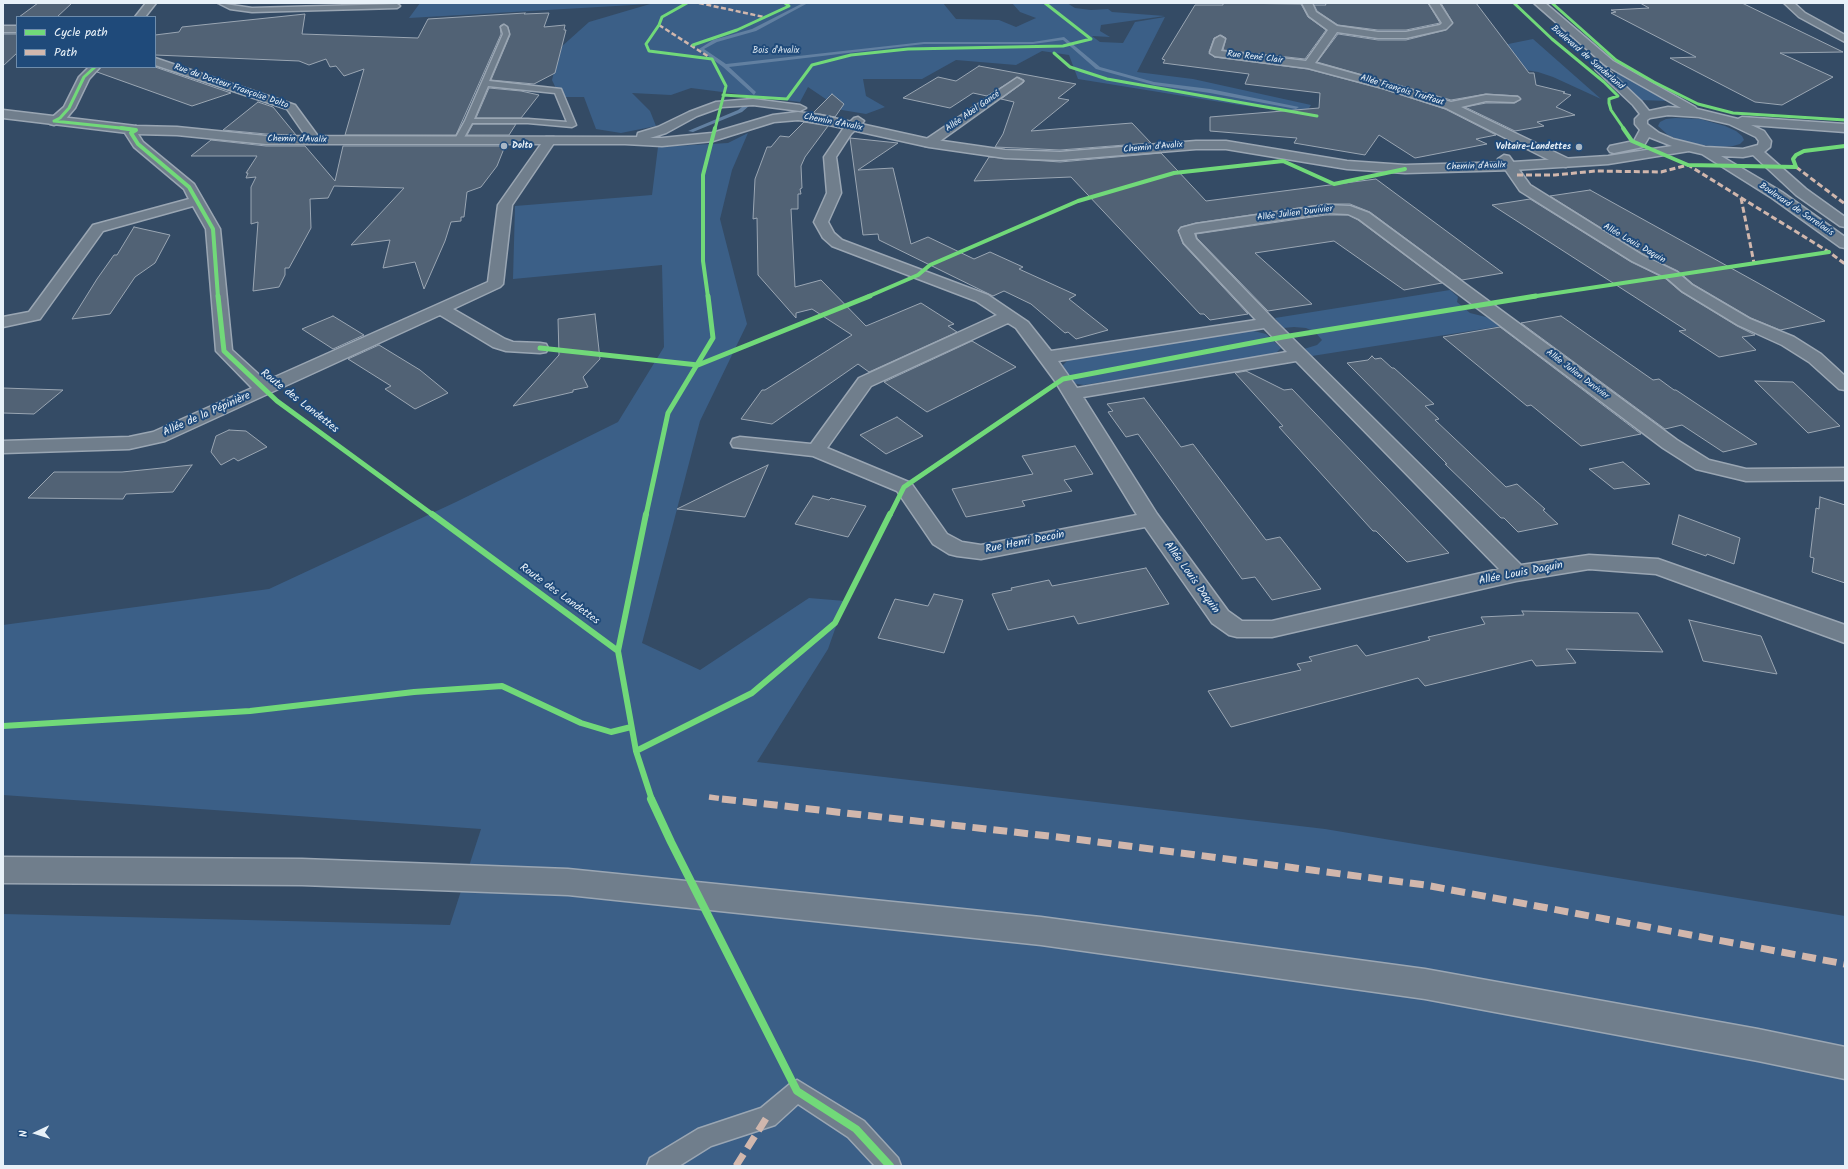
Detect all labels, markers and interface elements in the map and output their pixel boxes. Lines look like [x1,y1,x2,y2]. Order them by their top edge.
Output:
legend [16,16,156,68]
text: Cycle path [54,23,108,42]
street label: Boulevard de Sunderland [1548,23,1626,93]
text: Path [54,43,77,62]
park label: Bois d'Avalix [753,46,799,56]
street label: Rue René Clair [1227,49,1283,67]
street label: Rue du Docteur Françoise Dolto [172,62,290,112]
street label: Allée François Truffaut [1359,73,1445,109]
street label: Allée Abel Gancé [944,89,1002,135]
street label: Chemin d'Avalix [803,112,863,134]
street label: Chemin d'Avalix [267,134,327,146]
street label: Chemin d'Avalix [1123,140,1183,156]
marker: Dolto [499,141,509,151]
place label: Dolto [512,141,533,151]
place label: Voltaire-Landettes [1496,142,1571,152]
marker: Voltaire-Landettes [1574,142,1584,152]
street label: Chemin d'Avalix [1446,161,1506,173]
street label: Boulevard de Sarrelouis [1757,181,1835,239]
street label: Allée Julien Duvivier [1257,204,1333,224]
street label: Allée Louis Daquin [1601,222,1667,266]
street label: Allée Julien Duvivier [1543,348,1611,402]
street label: Route des Landettes [257,367,341,437]
street label: Allée de la Pépinière [161,390,253,440]
street label: Rue Henri Decoin [984,529,1066,557]
street label: Allée Louis Daquin [1161,540,1221,616]
street label: Allée Louis Daquin [1478,559,1564,589]
street label: Route des Landettes [517,562,601,628]
north arrow [16,1113,56,1153]
text: N [15,1130,33,1138]

